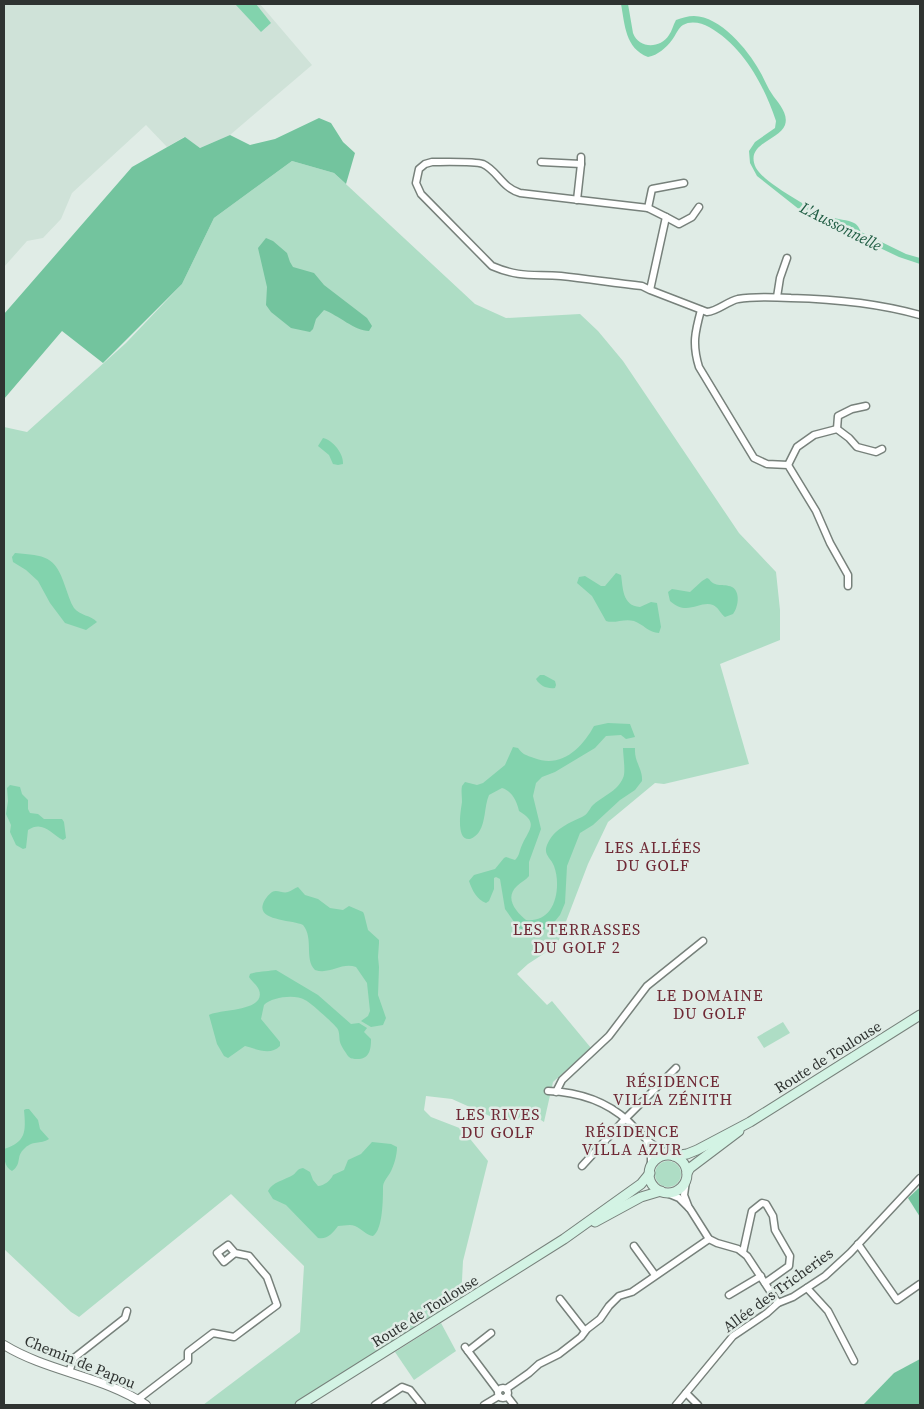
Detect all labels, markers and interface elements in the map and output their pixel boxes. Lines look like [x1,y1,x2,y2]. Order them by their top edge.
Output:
water label: L'Aussonnelle [796,196,886,256]
district label: LES ALLÉES DU GOLF [604,836,702,876]
district label: LES TERRASSES DU GOLF 2 [513,918,641,958]
district label: LE DOMAINE DU GOLF [656,984,764,1024]
street label: Route de Toulouse [770,1015,885,1098]
district label: RÉSIDENCE VILLA ZÉNITH [613,1070,733,1110]
district label: LES RIVES DU GOLF [456,1103,540,1143]
district label: RÉSIDENCE VILLA AZUR [582,1120,682,1160]
street label: Allée des Tricheries [718,1242,837,1337]
street label: Route de Toulouse [367,1269,482,1352]
street label: Chemin de Papou [21,1330,139,1393]

